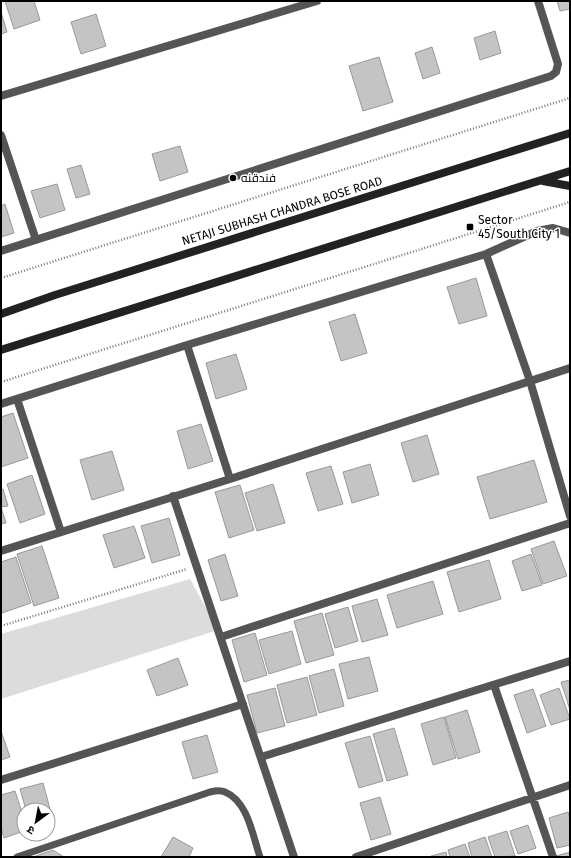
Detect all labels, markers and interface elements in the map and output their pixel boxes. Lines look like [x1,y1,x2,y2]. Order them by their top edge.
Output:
place label: فندقنه [241,171,276,185]
marker: فندقنه [228,173,238,183]
street label: NETAJI SUBHASH CHANDRA BOSE ROAD [180,174,384,248]
place label: Sector 45/South City 1 [478,213,560,241]
marker: Sector 45/South City 1 [465,222,475,232]
north arrow [16,802,56,842]
text: उ [24,823,37,837]

